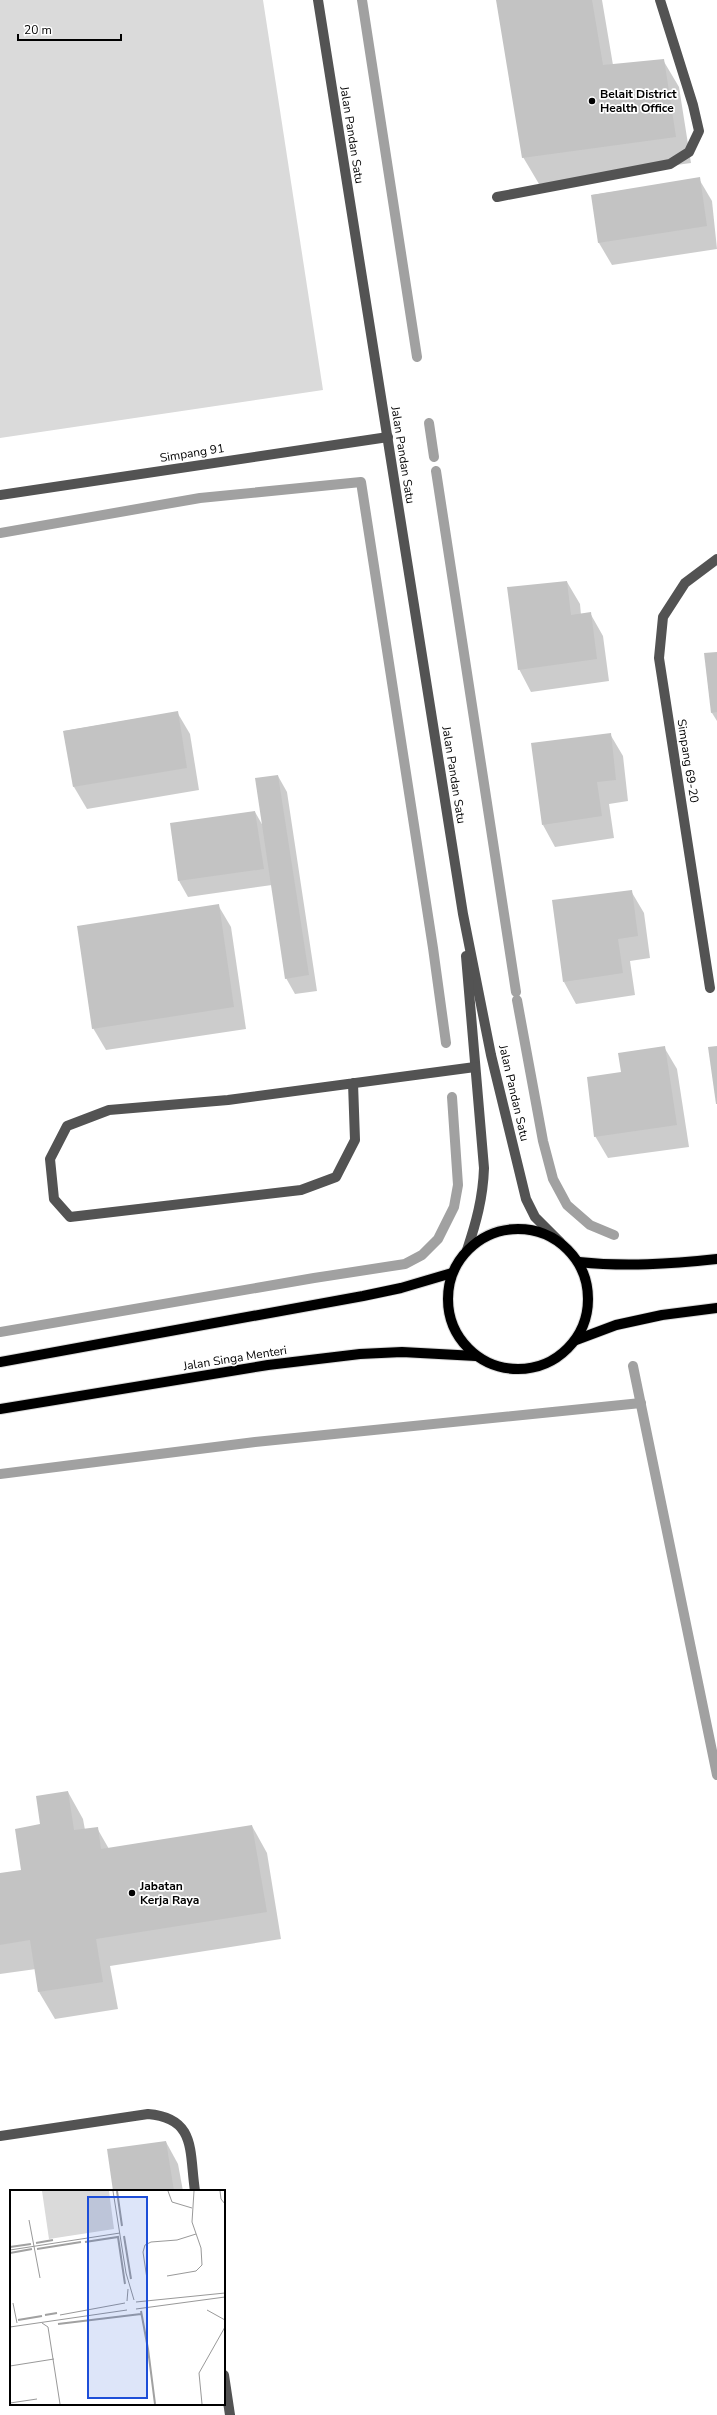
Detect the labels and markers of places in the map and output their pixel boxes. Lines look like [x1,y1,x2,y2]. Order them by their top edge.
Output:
place label: Belait District Health Office [600,86,677,116]
marker: Belait District Health Office [587,96,597,106]
place label: Jabatan Kerja Raya [139,1878,199,1908]
marker: Jabatan Kerja Raya [127,1888,137,1898]

